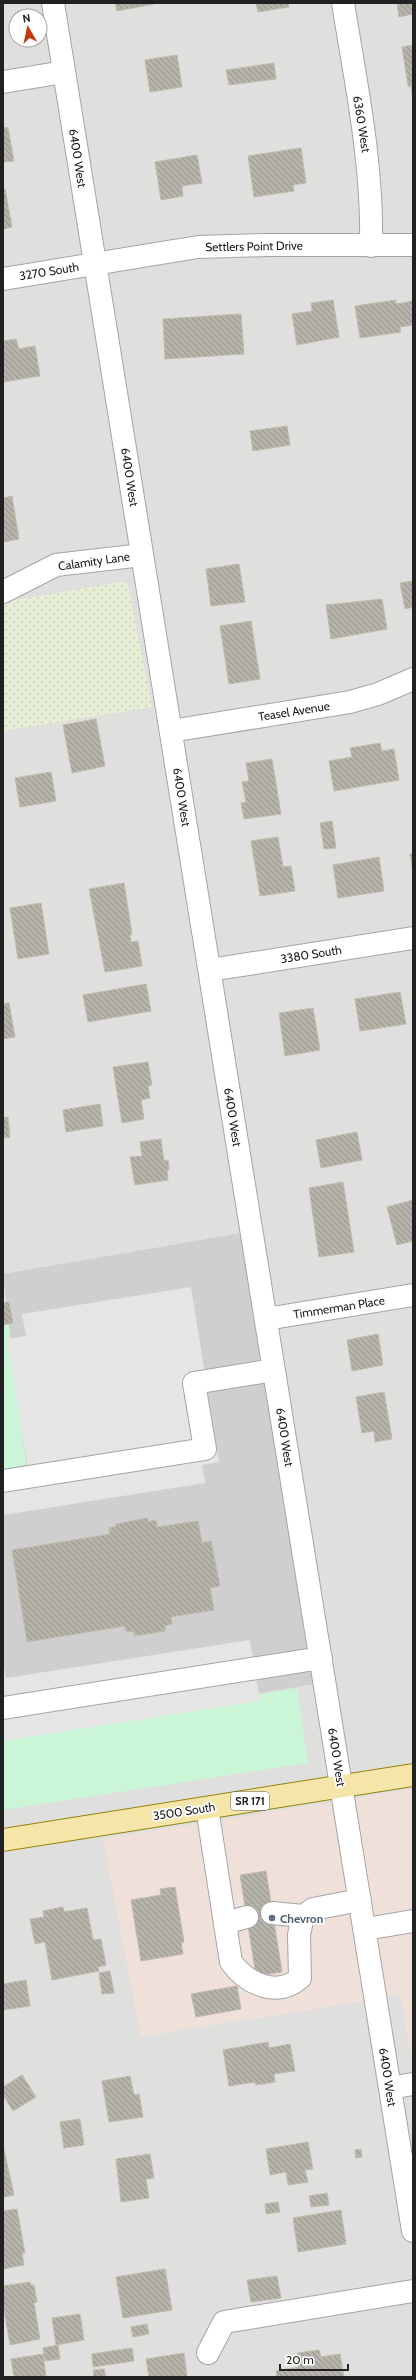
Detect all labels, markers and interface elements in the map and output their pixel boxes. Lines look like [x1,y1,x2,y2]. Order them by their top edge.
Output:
north arrow [8,8,48,48]
text: N [21,11,31,26]
street label: 6360 West [350,95,374,153]
street label: 6400 West [66,128,90,188]
street label: Settlers Point Drive [205,238,303,254]
street label: 3270 South [18,259,80,283]
street label: 6400 West [118,447,142,507]
street label: Calamity Lane [57,549,131,573]
street label: Teasel Avenue [257,698,331,724]
street label: 6400 West [170,767,194,827]
street label: 3380 South [279,942,343,966]
street label: 6400 West [221,1087,245,1147]
street label: Timmerman Place [292,1292,386,1322]
street label: 6400 West [273,1407,297,1467]
street label: 6400 West [325,1727,349,1787]
road number: SR 171 [231,1792,269,1810]
street label: 3500 South [152,1799,216,1823]
place label: Chevron [280,1911,323,1926]
marker: Chevron [267,1913,277,1923]
street label: 6400 West [376,2047,400,2107]
scale bar [280,2346,348,2372]
text: 20 m [286,2352,314,2367]

